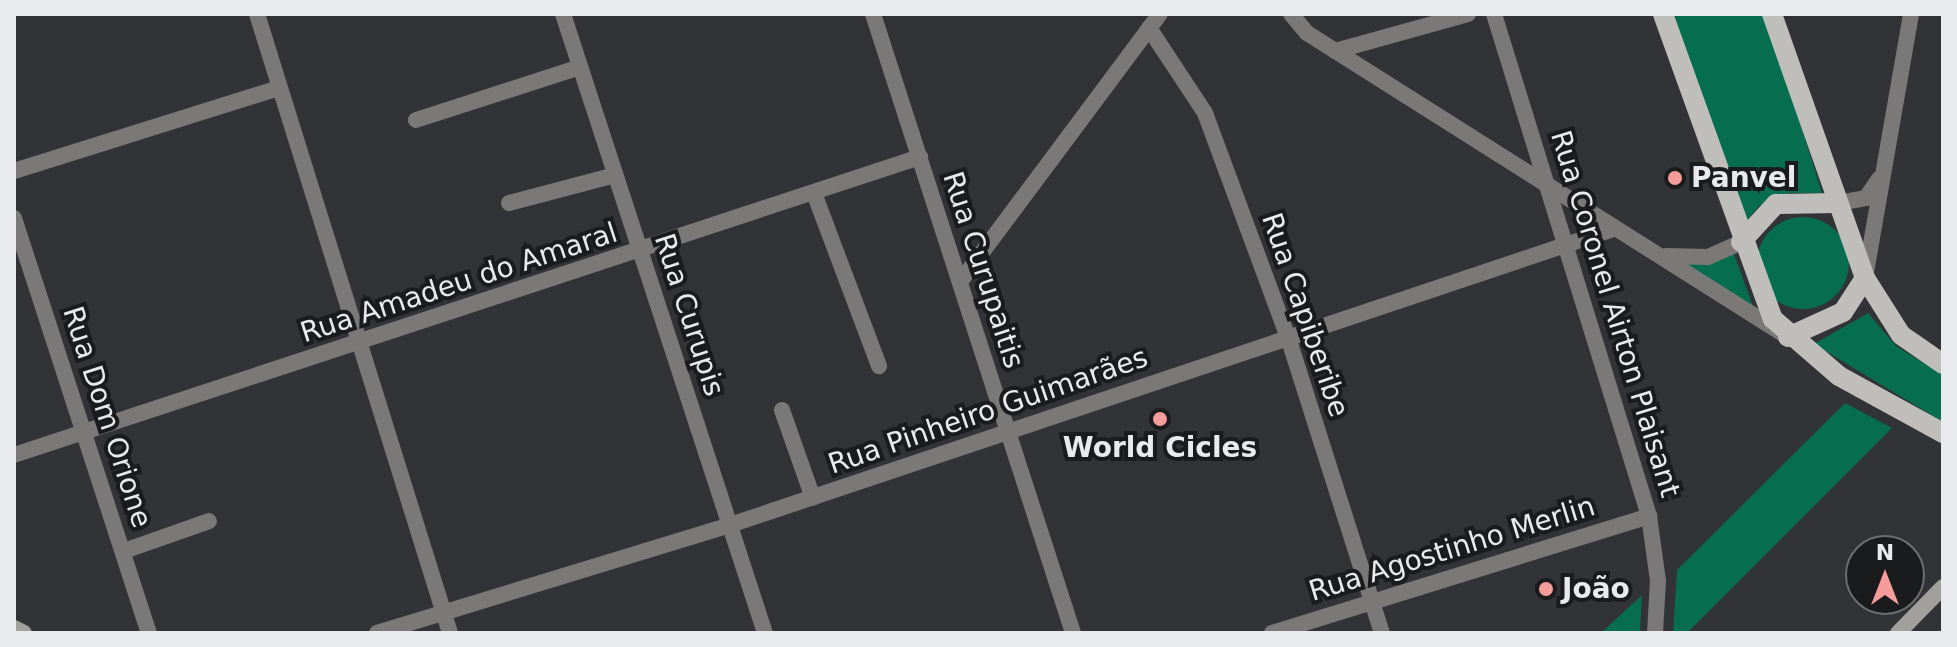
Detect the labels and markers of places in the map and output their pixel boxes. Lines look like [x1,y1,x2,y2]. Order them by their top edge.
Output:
place label: Panvel [1691,161,1796,195]
marker: Panvel [1666,169,1684,187]
marker: World Cicles [1151,410,1169,428]
place label: World Cicles [1063,431,1257,465]
place label: João [1562,572,1630,606]
marker: João [1537,580,1555,598]

